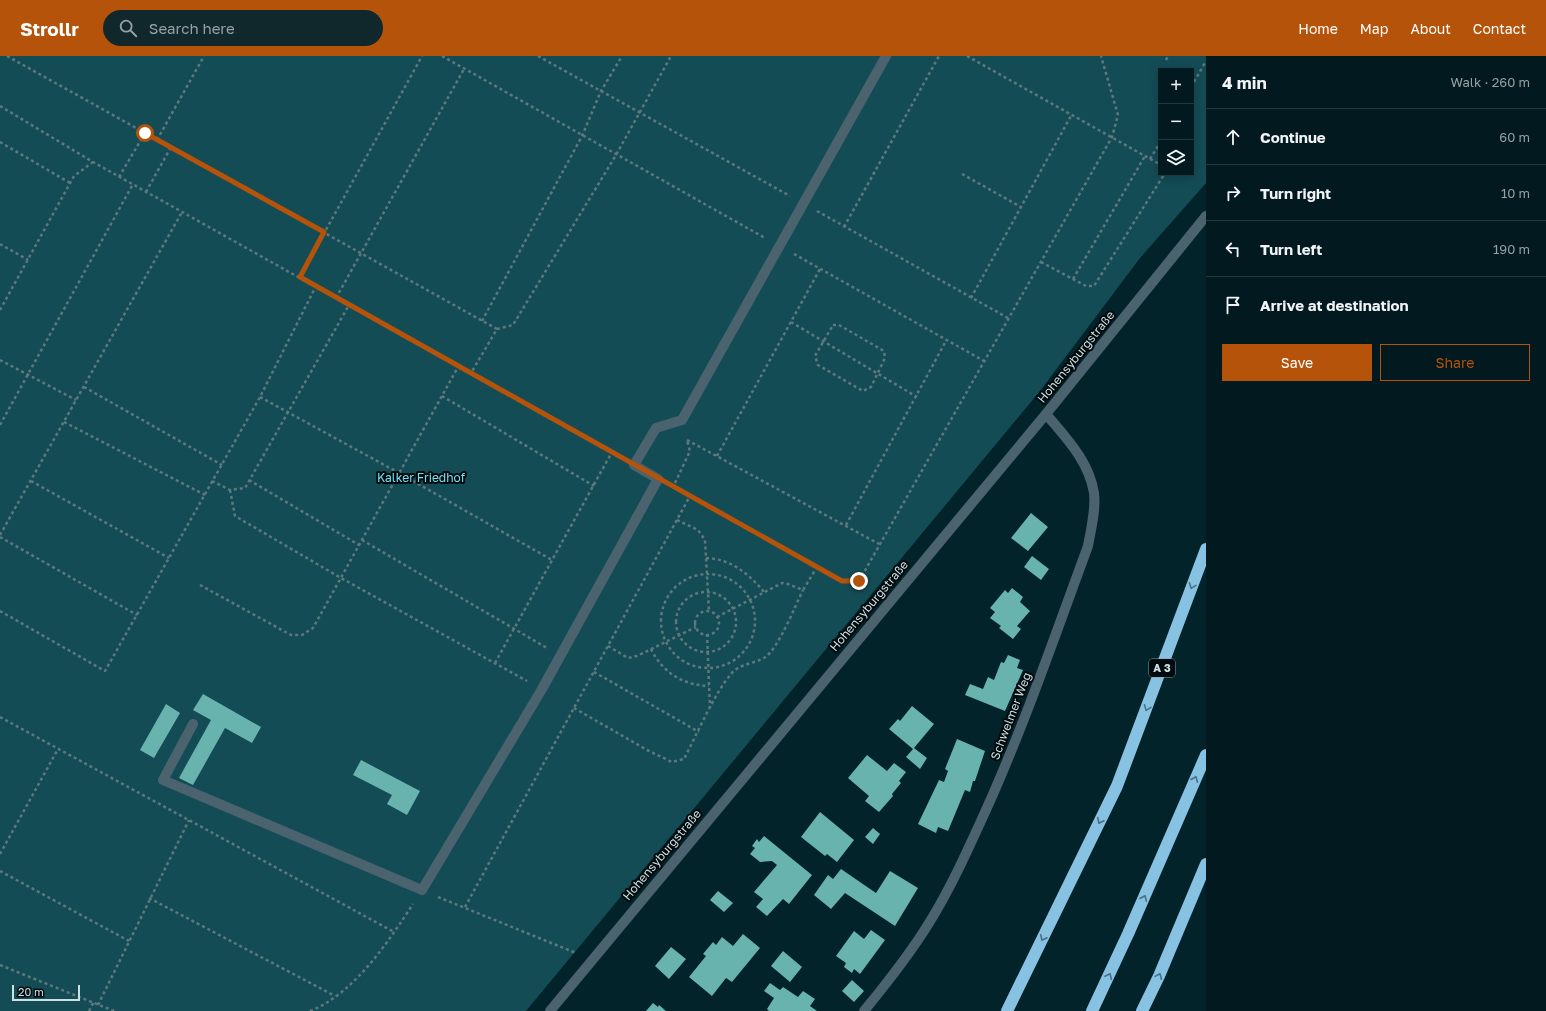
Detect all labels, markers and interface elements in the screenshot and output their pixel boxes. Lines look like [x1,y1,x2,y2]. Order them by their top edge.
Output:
search box [103,10,383,46]
text: Strollr [20,17,79,40]
icon: search [117,17,139,39]
text: Search here [149,19,235,37]
text: Home [1298,20,1338,37]
text: Map [1360,20,1388,37]
text: About [1410,20,1451,37]
text: Contact [1473,20,1526,37]
map controls [1158,68,1194,176]
button: + [1158,68,1194,104]
text: 4 min [1222,72,1267,93]
text: Walk · 260 m [1451,74,1530,90]
button: − [1158,104,1194,140]
route start [136,124,154,142]
icon: ahead [1222,126,1244,148]
text: Continue [1260,128,1326,146]
text: 60 m [1499,129,1530,145]
button: layers [1158,140,1194,176]
icon: right [1222,182,1244,204]
text: Turn right [1260,184,1331,202]
text: 10 m [1501,185,1530,201]
icon: left [1222,238,1244,260]
text: Turn left [1260,240,1322,258]
text: 190 m [1493,241,1530,257]
icon: arrive [1222,294,1244,316]
text: Arrive at destination [1260,296,1409,314]
street label: Hohensyburgstraße [1034,308,1117,406]
button: Save [1222,344,1372,381]
button: Share [1380,344,1530,381]
park label: Kalker Friedhof [377,470,466,485]
street label: Hohensyburgstraße [826,557,911,654]
route end [850,572,868,590]
one-way arrow [1189,582,1197,589]
road number: A 3 [1149,659,1175,677]
street label: Schwelmer Weg [987,670,1034,762]
one-way arrow [1143,704,1151,711]
one-way arrow [1191,775,1199,782]
street label: Hohensyburgstraße [619,806,704,903]
one-way arrow [1097,817,1105,824]
one-way arrow [1139,895,1147,903]
one-way arrow [1040,934,1048,941]
one-way arrow [1104,972,1112,980]
one-way arrow [1154,973,1162,980]
scale bar [12,983,80,1002]
text: 20 m [18,985,44,998]

